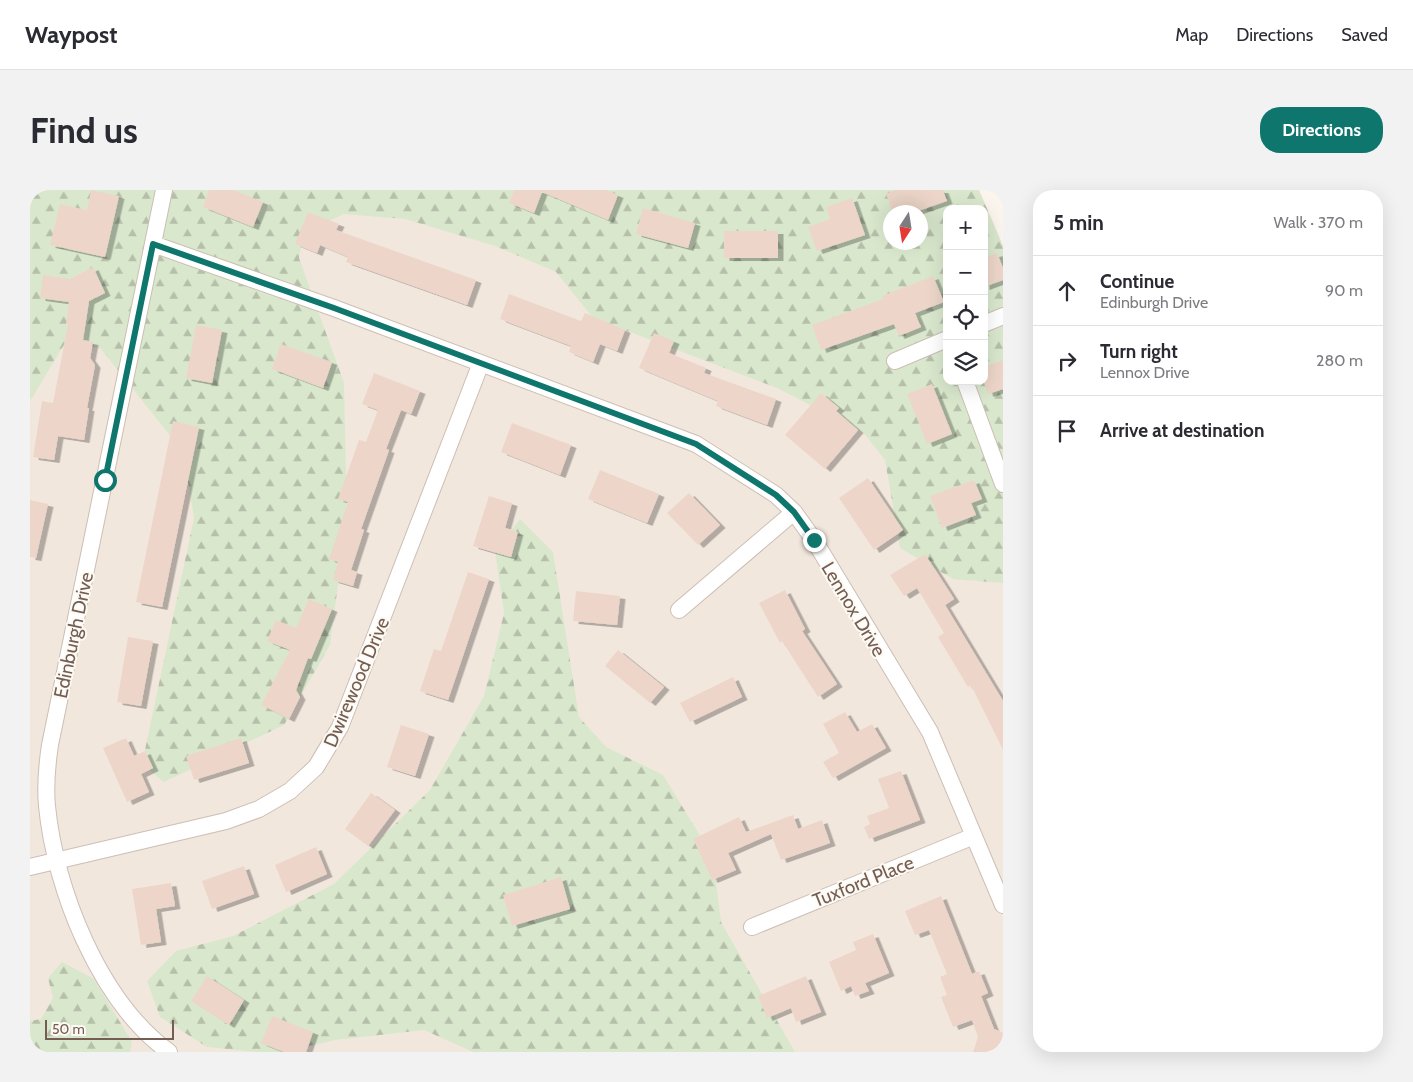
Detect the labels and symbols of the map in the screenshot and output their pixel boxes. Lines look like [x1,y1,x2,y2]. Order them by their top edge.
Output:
north arrow [883,205,928,250]
route start [94,469,117,492]
route end [803,529,826,552]
street label: Lennox Drive [816,558,891,661]
street label: Edinburgh Drive [49,570,98,700]
street label: Dwirewood Drive [319,613,394,751]
street label: Tuxford Place [809,851,917,912]
scale bar [45,1017,174,1040]

